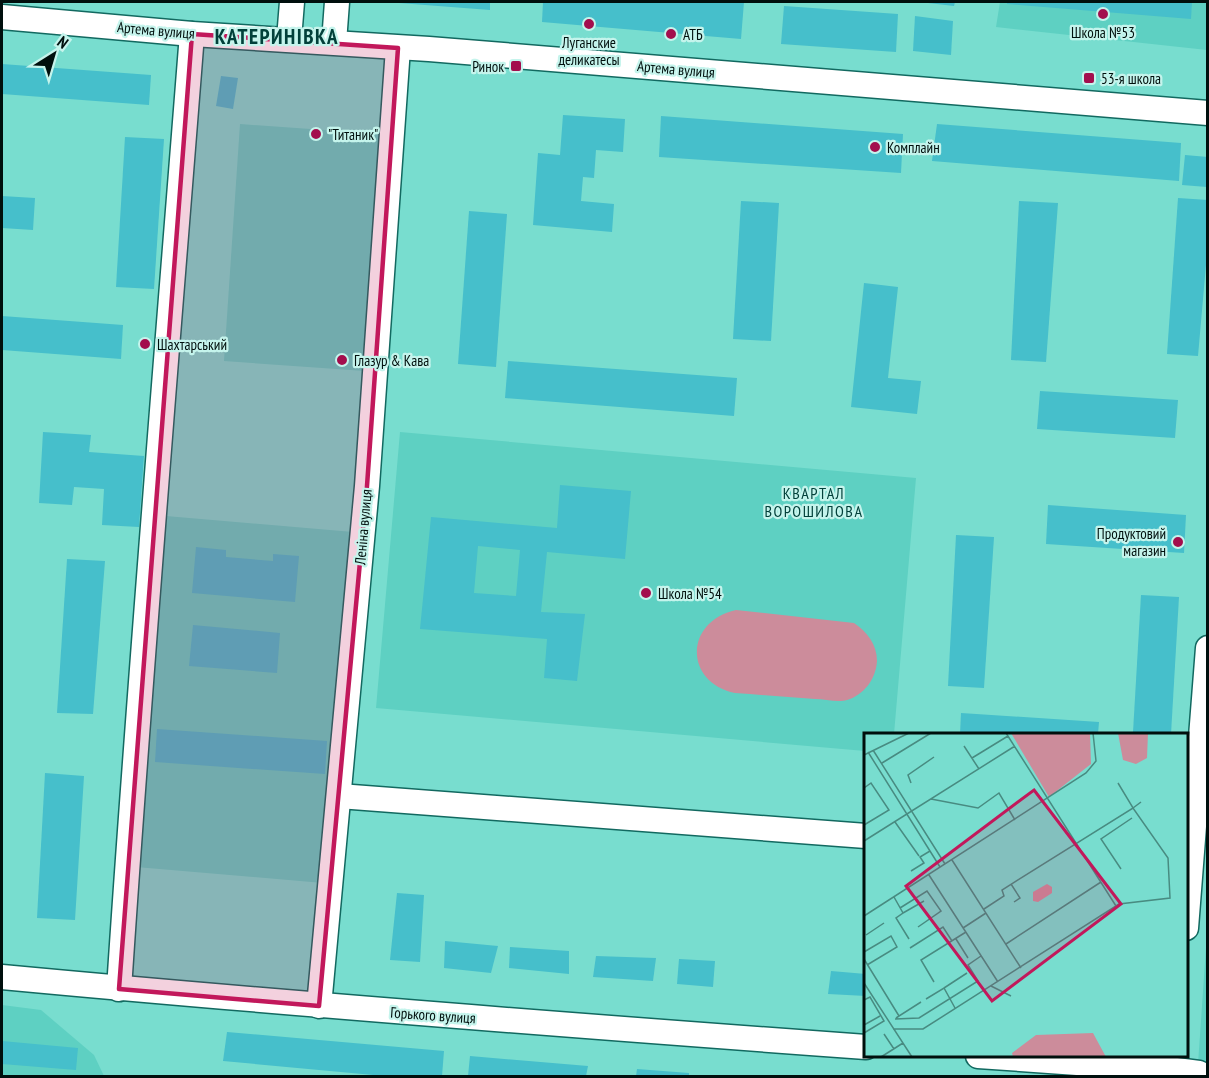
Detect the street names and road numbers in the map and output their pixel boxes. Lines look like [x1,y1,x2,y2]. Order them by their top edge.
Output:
street label: Артема вулиця [116,17,196,43]
street label: Артема вулиця [636,56,716,82]
street label: Леніна вулиця [350,488,376,567]
street label: Горького вулиця [390,1003,476,1027]

